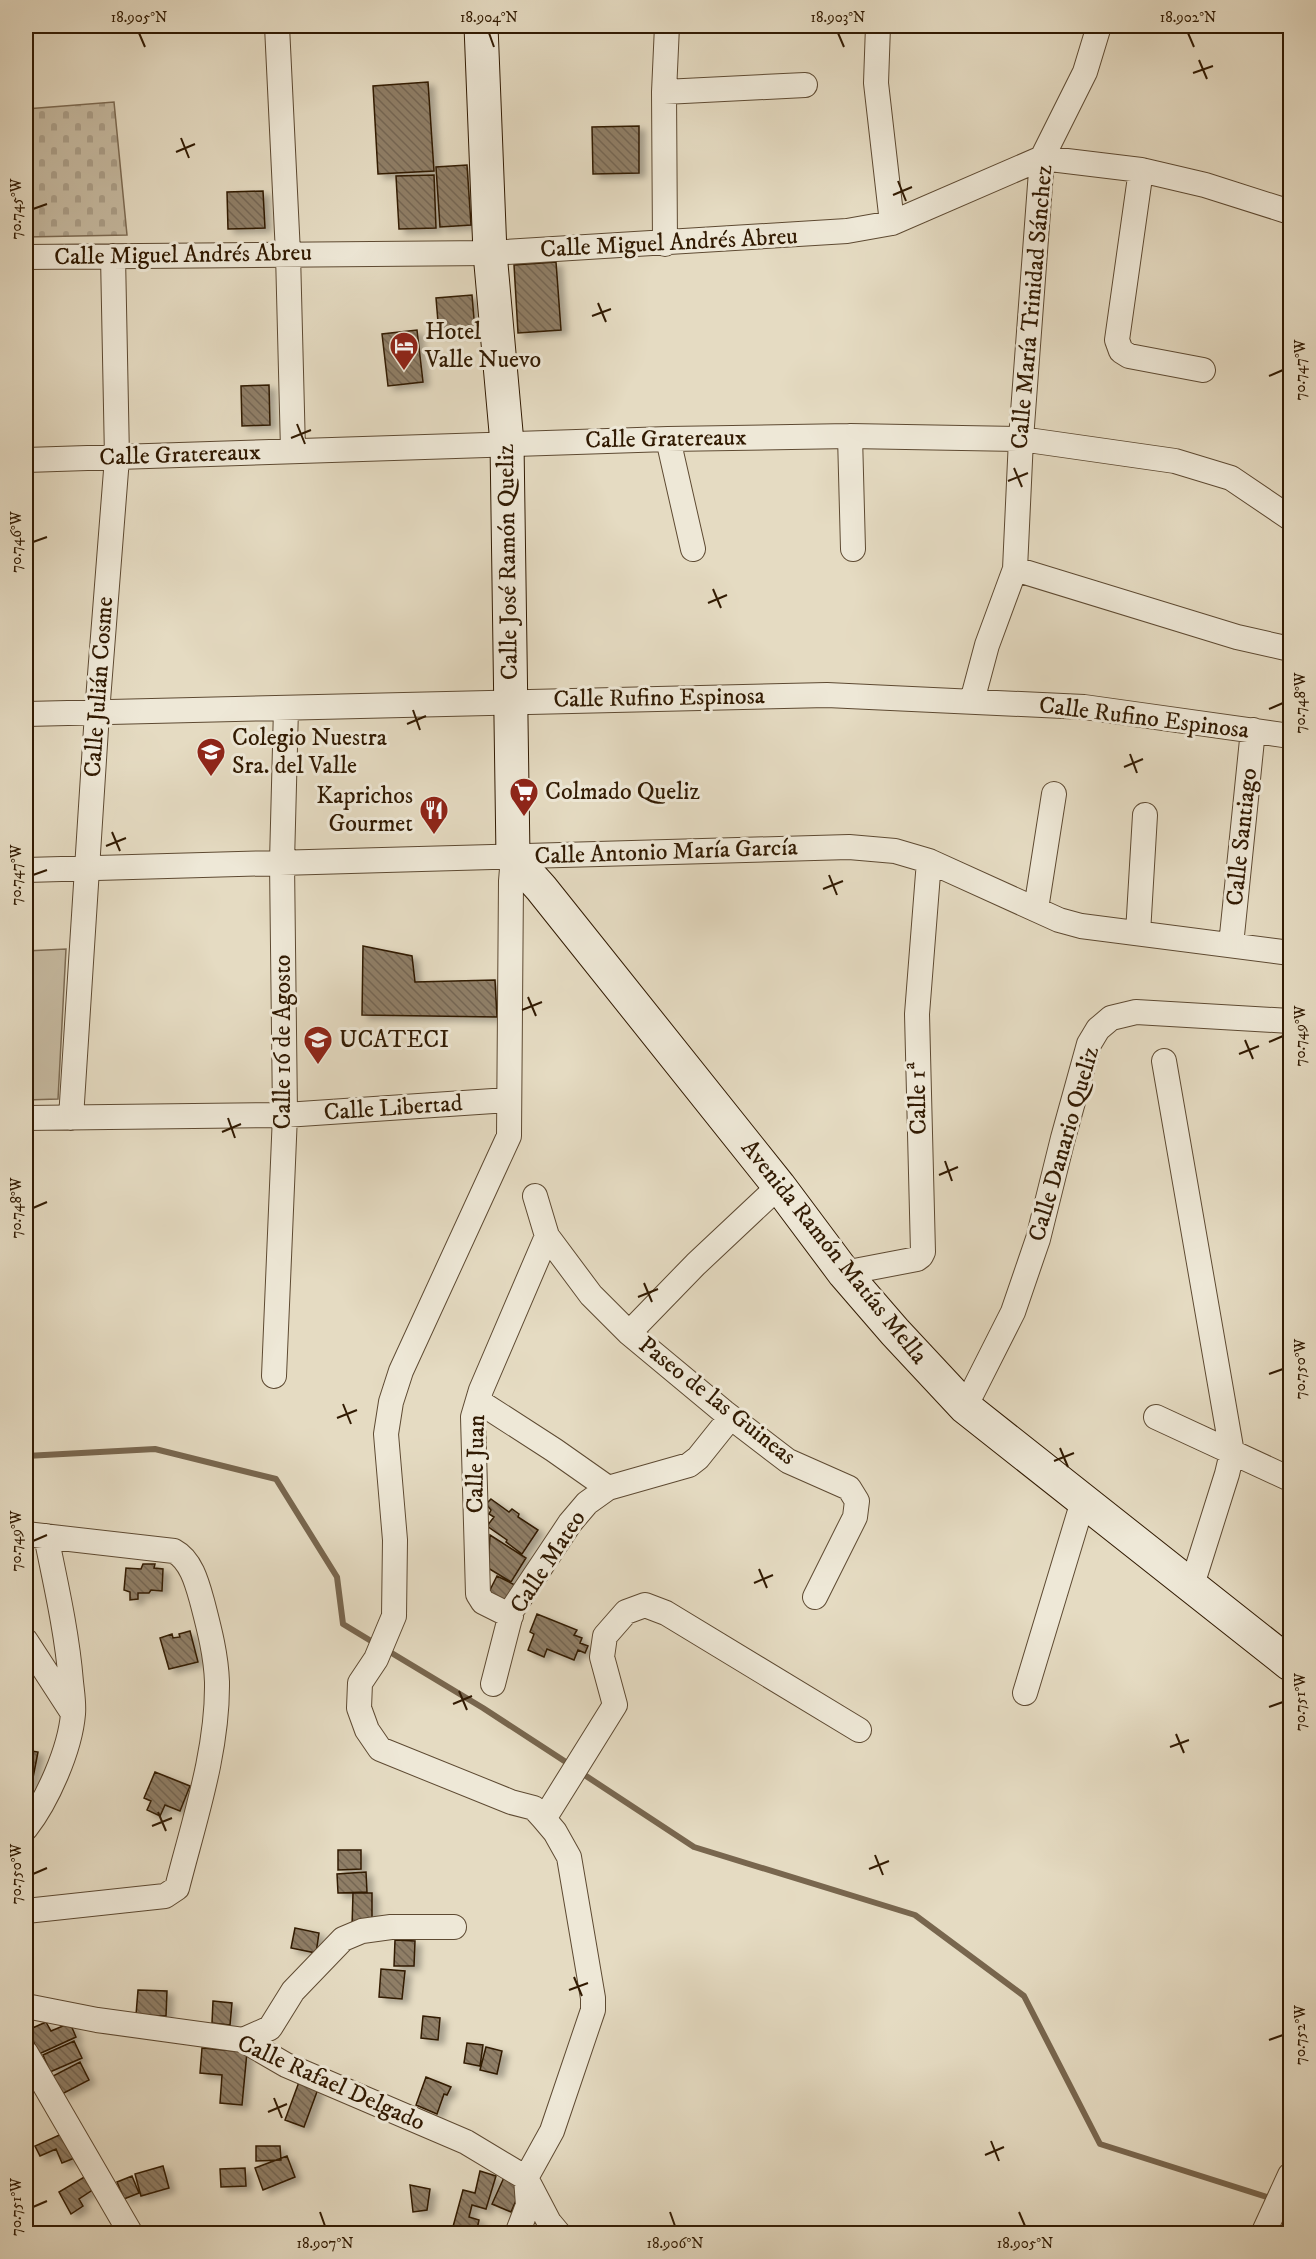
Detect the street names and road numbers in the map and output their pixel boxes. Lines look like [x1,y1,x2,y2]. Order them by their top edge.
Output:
street label: Calle María Trinidad Sánchez [1005,163,1059,450]
street label: Calle Miguel Andrés Abreu [539,221,799,265]
street label: Calle Miguel Andrés Abreu [54,238,312,272]
street label: Calle Gratereaux [585,423,747,455]
street label: Calle Gratereaux [99,437,261,473]
street label: Calle José Ramón Queliz [491,443,525,680]
street label: Calle Julián Cosme [78,596,120,778]
street label: Calle Rufino Espinosa [553,681,766,715]
street label: Calle Rufino Espinosa [1037,690,1252,746]
street label: Calle Santiago [1220,767,1264,907]
street label: Calle Antonio María García [534,832,799,872]
street label: Calle 16 de Agosto [268,955,298,1130]
street label: Calle Danario Queliz [1022,1042,1106,1245]
street label: Calle 1ª [902,1061,934,1135]
street label: Calle Libertad [323,1088,463,1128]
street label: Avenida Ramón Matías Mella [734,1134,934,1371]
street label: Paseo de las Guineas [632,1330,802,1472]
street label: Calle Juan [460,1414,492,1514]
street label: Calle Mateo [504,1505,592,1619]
street label: Calle Rafael Delgado [232,2028,430,2138]

